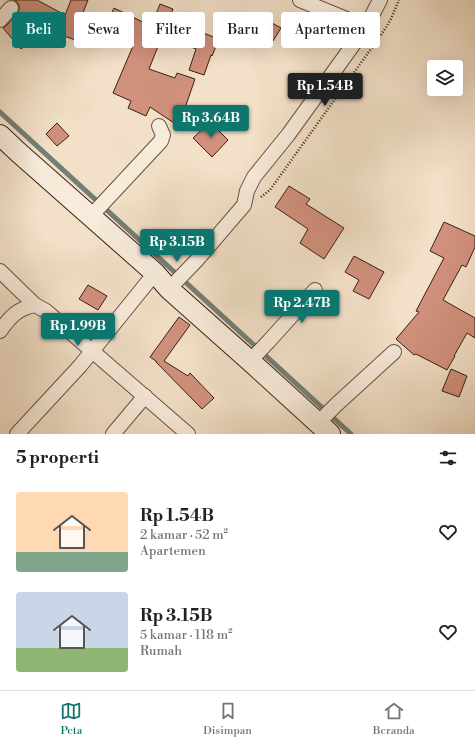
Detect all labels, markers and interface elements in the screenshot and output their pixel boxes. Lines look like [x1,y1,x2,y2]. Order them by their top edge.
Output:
chip: Beli [12,12,66,48]
chip: Sewa [74,12,134,48]
chip: Filter [142,12,205,48]
chip: Baru [213,12,273,48]
chip: Apartemen [281,12,380,48]
map controls [427,60,463,96]
button: layers [427,60,463,96]
pin: Rp 1.54B [284,73,366,107]
text: Rp 1.54B [297,78,353,94]
pin: Rp 3.64B [170,105,252,139]
text: Rp 3.64B [182,110,240,126]
pin: Rp 3.15B [136,229,218,263]
text: Rp 3.15B [149,234,205,250]
pin: Rp 2.47B [261,290,343,324]
text: Rp 2.47B [273,295,331,311]
pin: Rp 1.99B [37,313,119,347]
text: Rp 1.99B [50,318,106,334]
text: 5 properti [16,447,99,469]
icon: filters [437,447,459,469]
text: Rp 1.54B [140,505,214,527]
icon: home [48,508,96,556]
icon: heart [437,521,459,543]
text: 2 kamar · 52 m² [140,527,228,543]
text: Apartemen [140,543,206,559]
text: Rp 3.15B [140,605,213,627]
icon: home [48,608,96,656]
icon: heart [437,621,459,643]
text: 5 kamar · 118 m² [140,627,233,643]
text: Rumah [140,643,182,659]
tab: Peta [60,700,82,738]
tab: Disimpan [203,700,252,738]
tab: Beranda [373,700,415,738]

